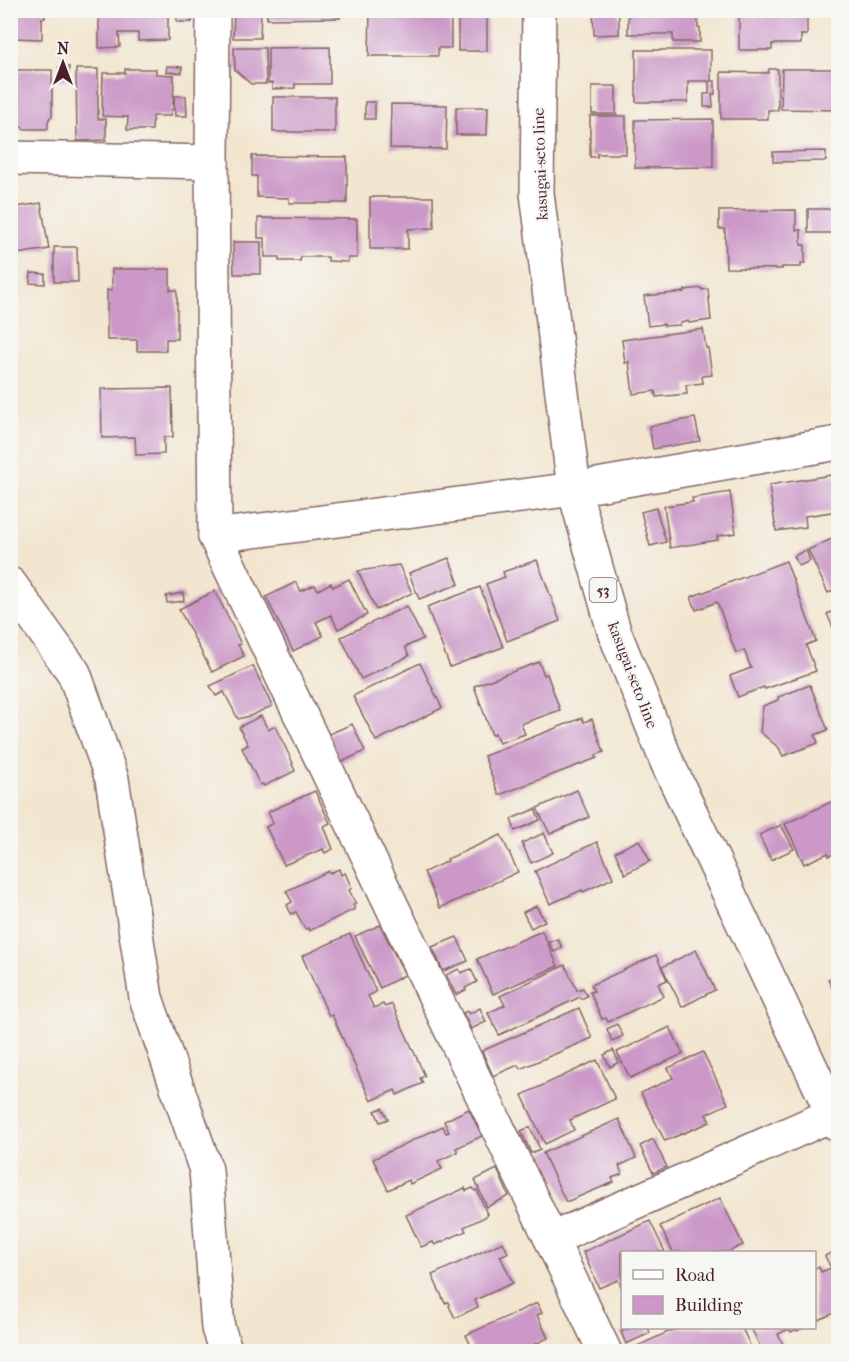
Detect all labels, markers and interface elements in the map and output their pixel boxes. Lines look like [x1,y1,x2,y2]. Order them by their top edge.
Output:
north arrow [33,33,93,93]
text: N [57,39,70,58]
street label: kasugai-seto line [529,107,551,221]
road number: 53 [590,578,616,602]
street label: kasugai-seto line [604,619,662,731]
legend [621,1251,816,1329]
text: Road [675,1265,715,1286]
text: Building [675,1295,743,1316]

